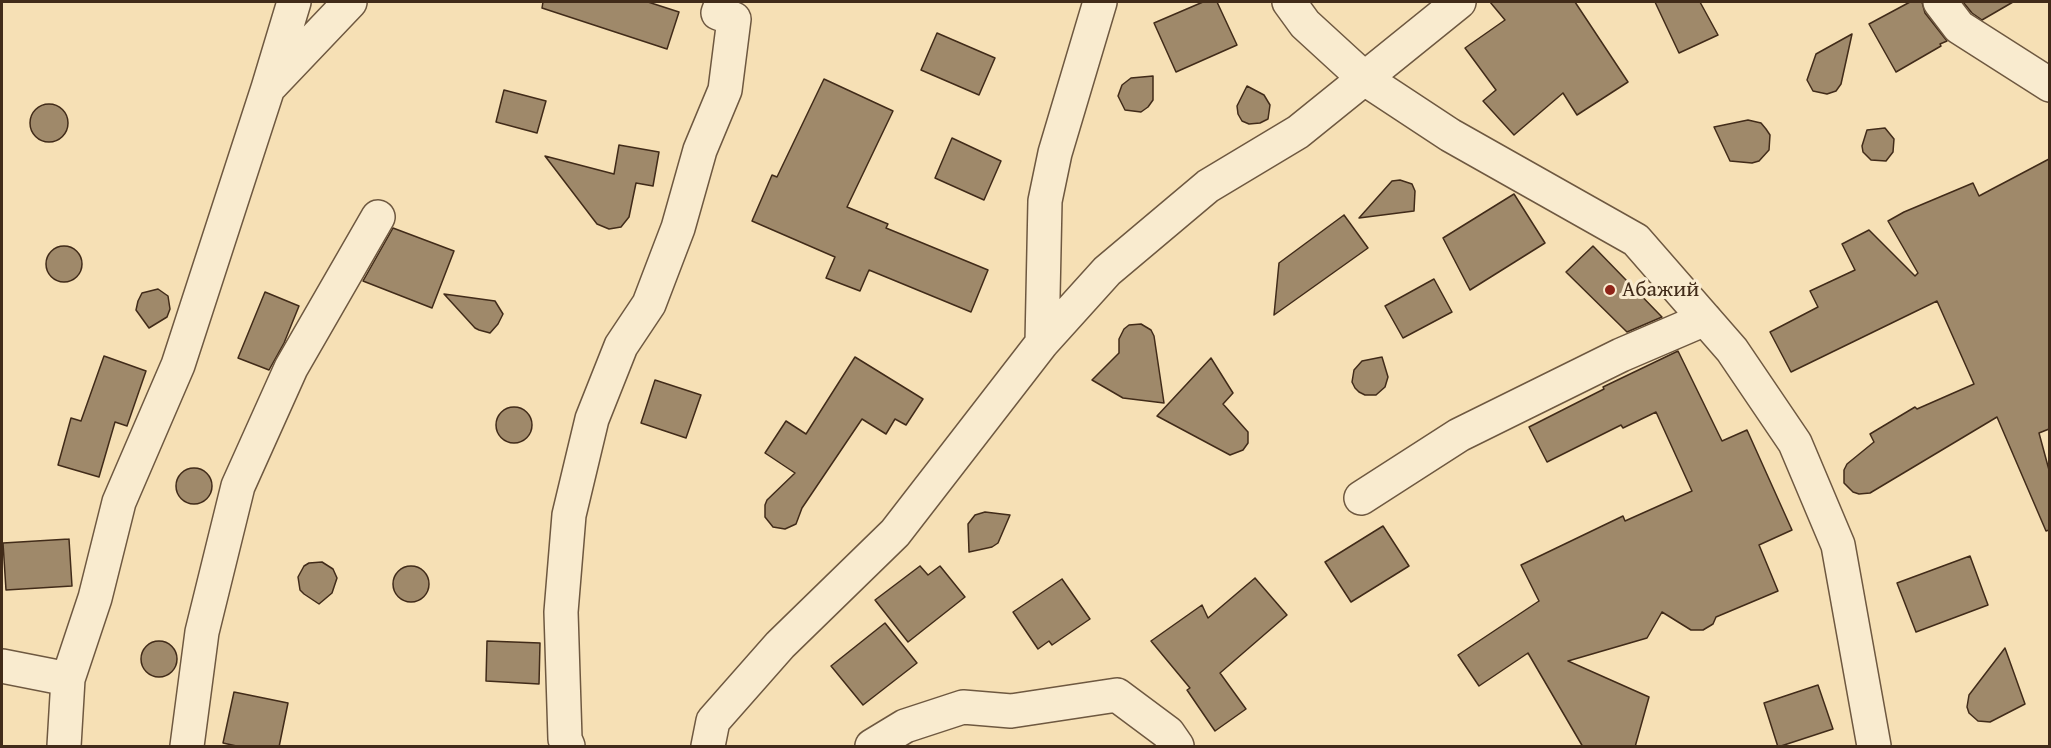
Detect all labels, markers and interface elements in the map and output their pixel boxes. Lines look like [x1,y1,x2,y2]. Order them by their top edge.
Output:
place label: Абажий [1622,277,1699,303]
marker: Абажий [1603,283,1617,297]

